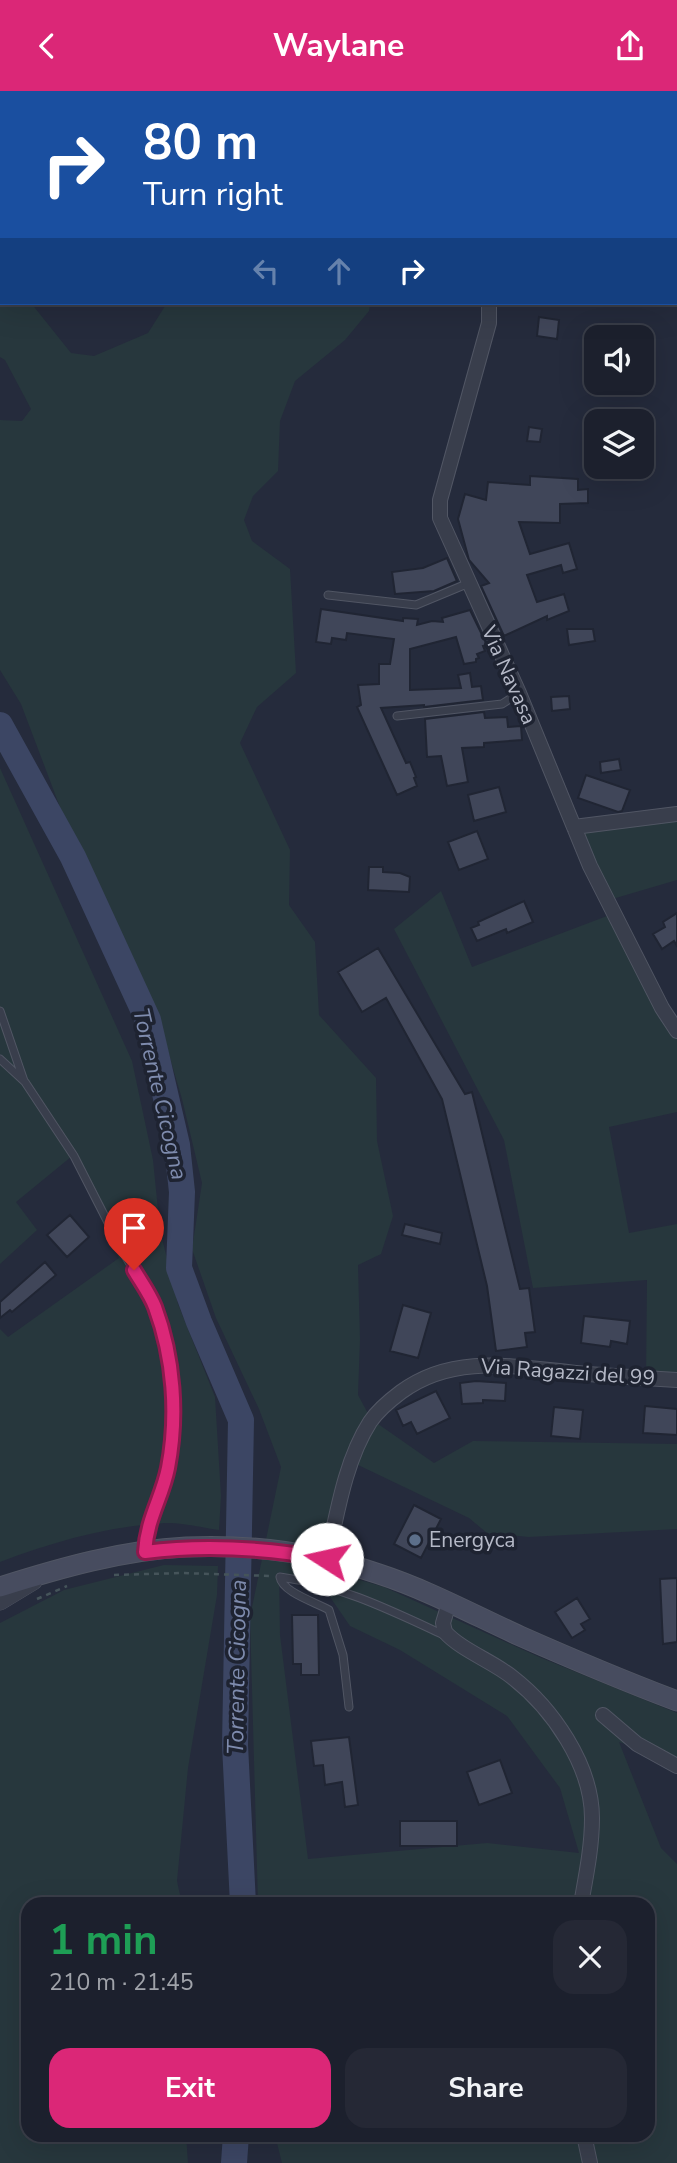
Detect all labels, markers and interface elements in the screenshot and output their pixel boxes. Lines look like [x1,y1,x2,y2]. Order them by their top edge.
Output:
text: Waylane [273,24,404,67]
icon: back [28,27,66,65]
icon: share [611,27,649,65]
text: 80 m [143,109,258,176]
icon: right [28,119,119,210]
text: Turn right [143,173,283,216]
icon: left [247,252,285,290]
icon: ahead [320,252,358,290]
icon: right [393,252,431,290]
map controls [584,325,654,479]
button: sound [584,325,654,395]
button: layers [584,409,654,479]
street label: Via Navasa [474,620,543,729]
water label: Torrente Cicogna [125,1005,195,1183]
pin [104,1198,164,1270]
icon: arrive [115,1209,153,1247]
street label: Via Ragazzi del 99 [479,1352,656,1392]
position arrow [290,1522,364,1596]
place label: Energyca [429,1526,515,1554]
marker: Energyca [407,1532,423,1548]
water label: Torrente Cicogna [220,1579,254,1755]
text: 1 min [49,1912,158,1969]
button: close [553,1920,627,1994]
text: 210 m · 21:45 [49,1967,194,1998]
button: Exit [49,2048,331,2128]
button: Share [345,2048,627,2128]

